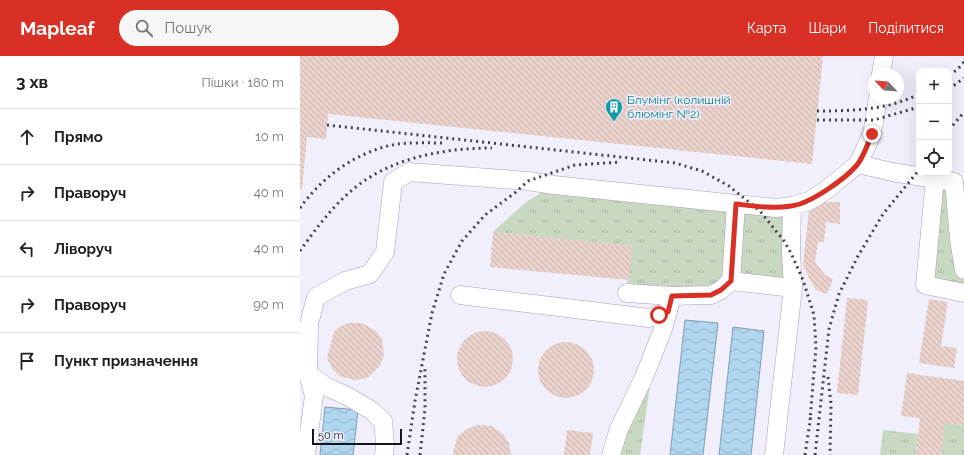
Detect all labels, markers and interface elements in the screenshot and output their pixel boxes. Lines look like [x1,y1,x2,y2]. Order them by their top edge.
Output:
search box [119,10,399,46]
text: Mapleaf [20,17,95,39]
icon: search [133,17,155,39]
text: Пошук [165,19,212,37]
text: Карта [747,20,786,36]
text: Шари [808,20,846,36]
text: Поділитися [868,20,944,36]
north arrow [868,68,904,104]
map controls [916,68,952,176]
button: + [916,68,952,104]
text: 3 хв [16,72,48,92]
text: Пішки · 180 m [201,75,284,90]
place label: Блумінг (колишній блюмінг №2) [627,93,731,121]
building icon: Блумінг (колишній блюмінг №2) [604,97,624,122]
button: − [916,104,952,140]
route end [863,125,881,143]
icon: ahead [16,126,38,148]
text: Прямо [54,128,103,146]
text: 10 m [255,129,284,144]
button: locate [916,140,952,176]
icon: right [16,182,38,204]
text: Праворуч [54,184,126,202]
text: 40 m [254,185,284,200]
icon: left [16,238,38,260]
text: Ліворуч [54,240,112,258]
text: 40 m [254,241,284,256]
icon: right [16,294,38,316]
text: Праворуч [54,296,126,314]
text: 90 m [253,297,284,312]
route start [650,306,668,324]
icon: arrive [16,350,38,372]
text: Пункт призначення [54,352,198,370]
scale bar [312,427,402,446]
text: 50 m [318,429,344,442]

